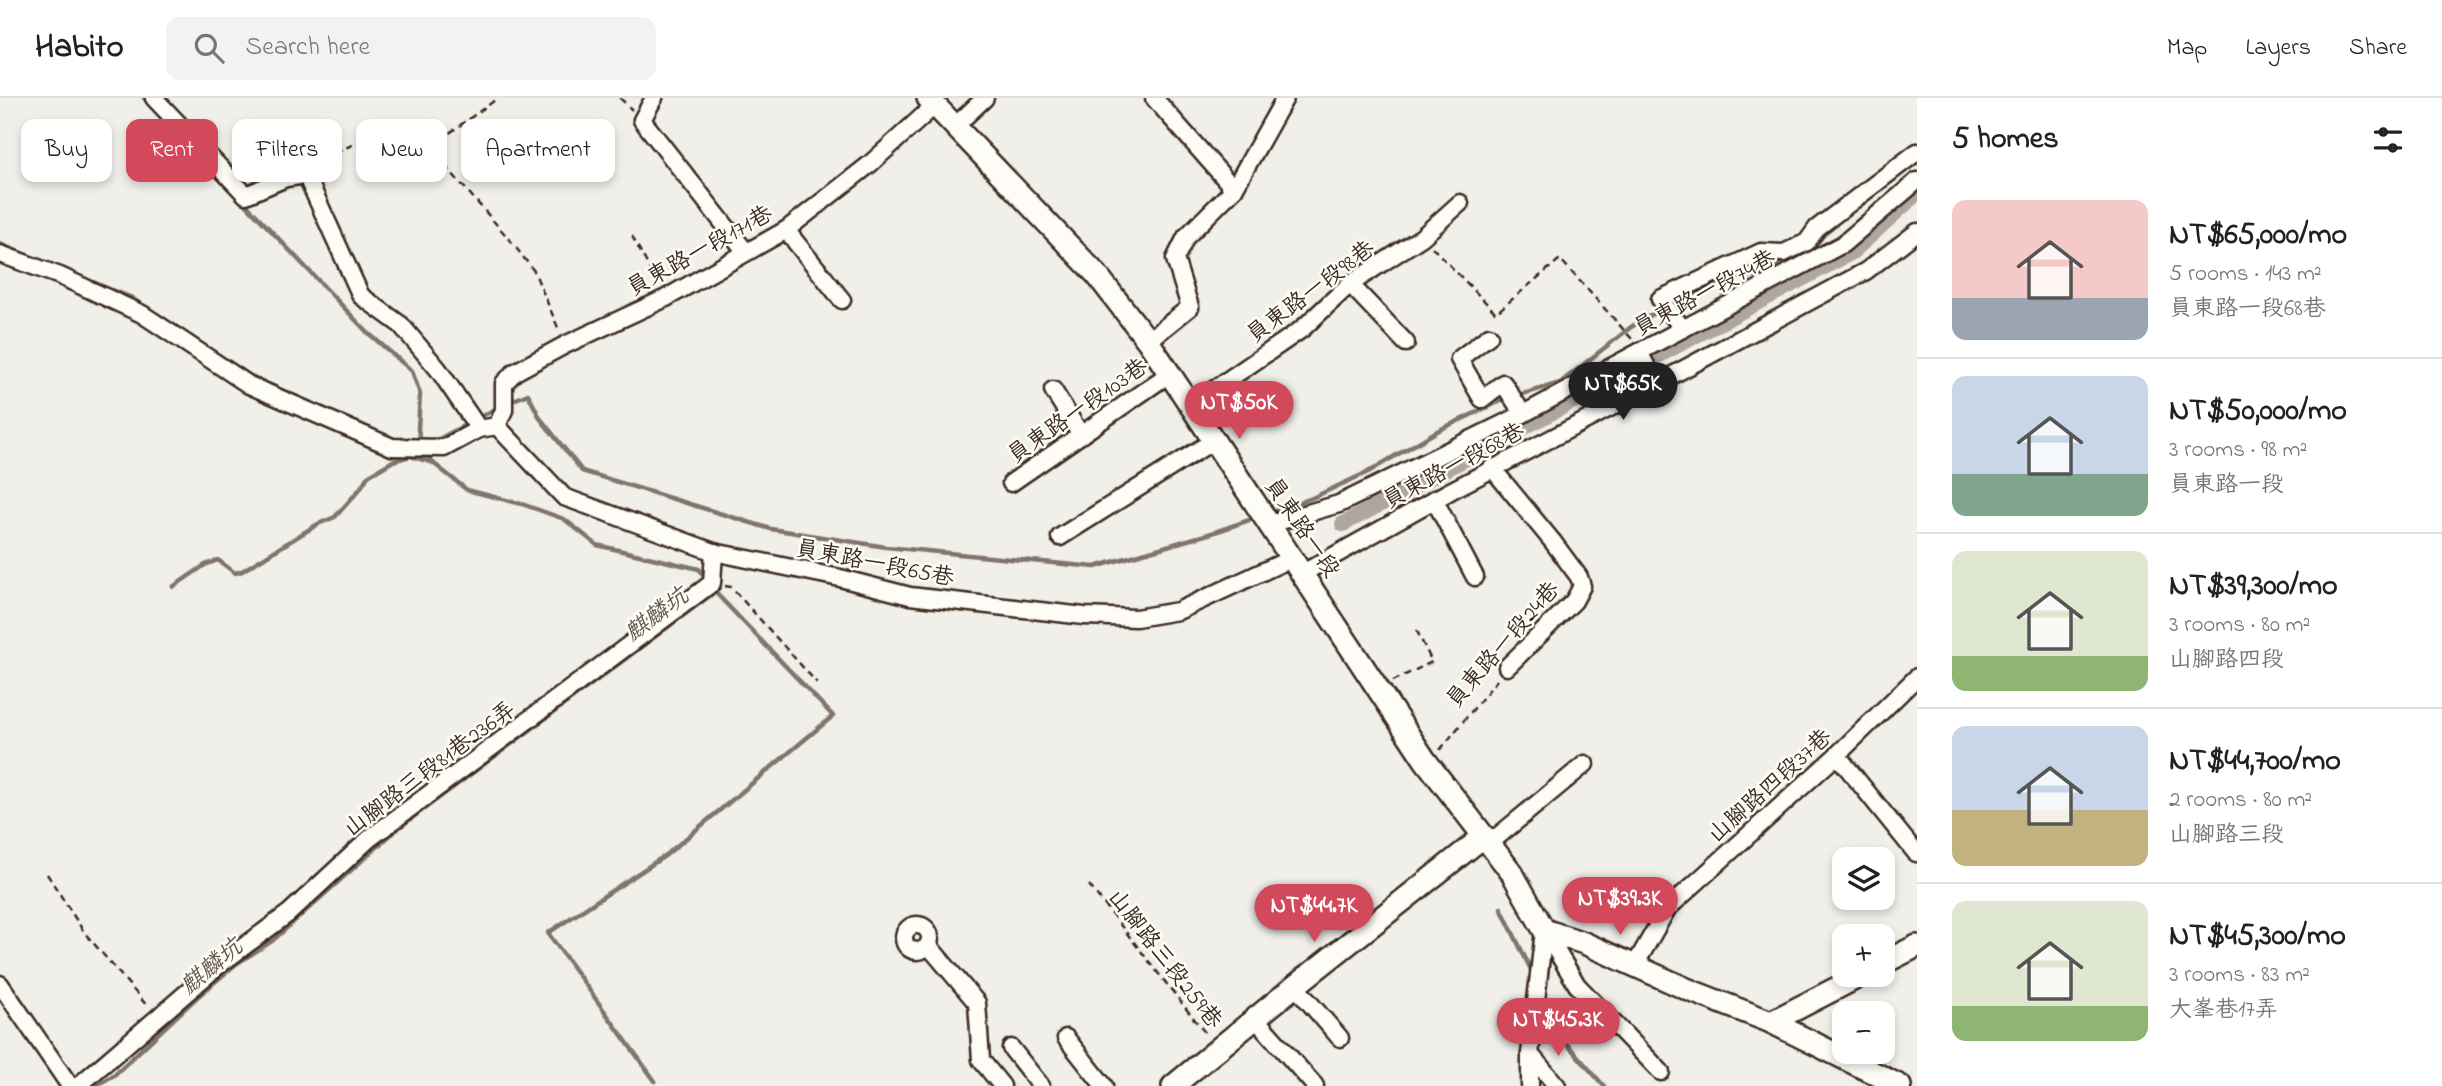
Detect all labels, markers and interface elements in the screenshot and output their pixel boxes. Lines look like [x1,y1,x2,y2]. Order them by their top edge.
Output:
search box [166,17,656,80]
text: Habito [35,24,124,72]
icon: search [190,29,228,67]
text: Search here [246,29,370,67]
text: Map [2167,31,2207,66]
text: Layers [2245,31,2311,66]
text: Share [2349,31,2407,66]
text: 5 homes [1952,118,2059,162]
chip: Buy [21,119,112,182]
chip: Rent [126,119,218,182]
chip: Filters [232,119,342,182]
chip: New [356,119,447,182]
chip: Apartment [461,119,615,182]
icon: filters [2369,121,2407,159]
street label: 員東路一段171巷 [621,198,780,306]
text: NT$65,000/mo [2169,214,2347,258]
icon: home [2008,228,2092,312]
street label: 員東路一段98巷 [1240,233,1384,352]
street label: 員東路一段74巷 [1628,242,1783,346]
text: 5 rooms · 143 m² [2169,258,2322,291]
text: 員東路一段68巷 [2169,293,2326,326]
street label: 員東路一段103巷 [1001,351,1156,473]
pin: NT$65K [1566,362,1680,422]
text: NT$65K [1584,368,1662,401]
pin: NT$50K [1182,382,1296,441]
text: NT$50K [1201,387,1277,420]
text: NT$50,000/mo [2169,390,2347,434]
icon: home [2008,404,2092,488]
street label: 員東路一段68巷 [1377,415,1532,519]
text: 3 rooms · 98 m² [2169,434,2307,467]
text: 員東路一段 [2169,469,2284,502]
street label: 員東路一段 [1255,472,1347,585]
street label: 員東路一段65巷 [792,533,958,596]
text: NT$39,300/mo [2169,565,2338,609]
street label: 員東路一段24巷 [1439,574,1569,716]
water label: 麒麟坑 [618,579,699,652]
icon: home [2008,579,2092,663]
text: 3 rooms · 80 m² [2169,609,2310,642]
text: 山腳路四段 [2169,644,2284,677]
street label: 山腳路三段81巷236弄 [338,694,523,846]
street label: 山腳路四段37巷 [1701,721,1841,852]
text: NT$44,700/mo [2169,740,2341,784]
icon: home [2008,754,2092,838]
text: 2 rooms · 80 m² [2169,784,2312,817]
text: 山腳路三段 [2169,819,2284,852]
map controls [1832,847,1895,1064]
button: layers [1832,847,1895,910]
pin: NT$39.3K [1548,878,1692,937]
street label: 山腳路三段259巷 [1099,883,1230,1037]
text: NT$39.3K [1578,883,1662,916]
pin: NT$44.7K [1242,884,1386,944]
text: NT$44.7K [1271,890,1357,923]
text: NT$45,300/mo [2169,915,2346,959]
button: + [1832,924,1895,987]
water label: 麒麟坑 [174,929,254,1004]
icon: home [2008,929,2092,1013]
text: 3 rooms · 83 m² [2169,959,2310,992]
text: 大峯巷17弄 [2169,994,2278,1027]
pin: NT$45.3K [1486,998,1630,1058]
button: − [1832,1001,1895,1064]
text: NT$45.3K [1513,1004,1603,1037]

